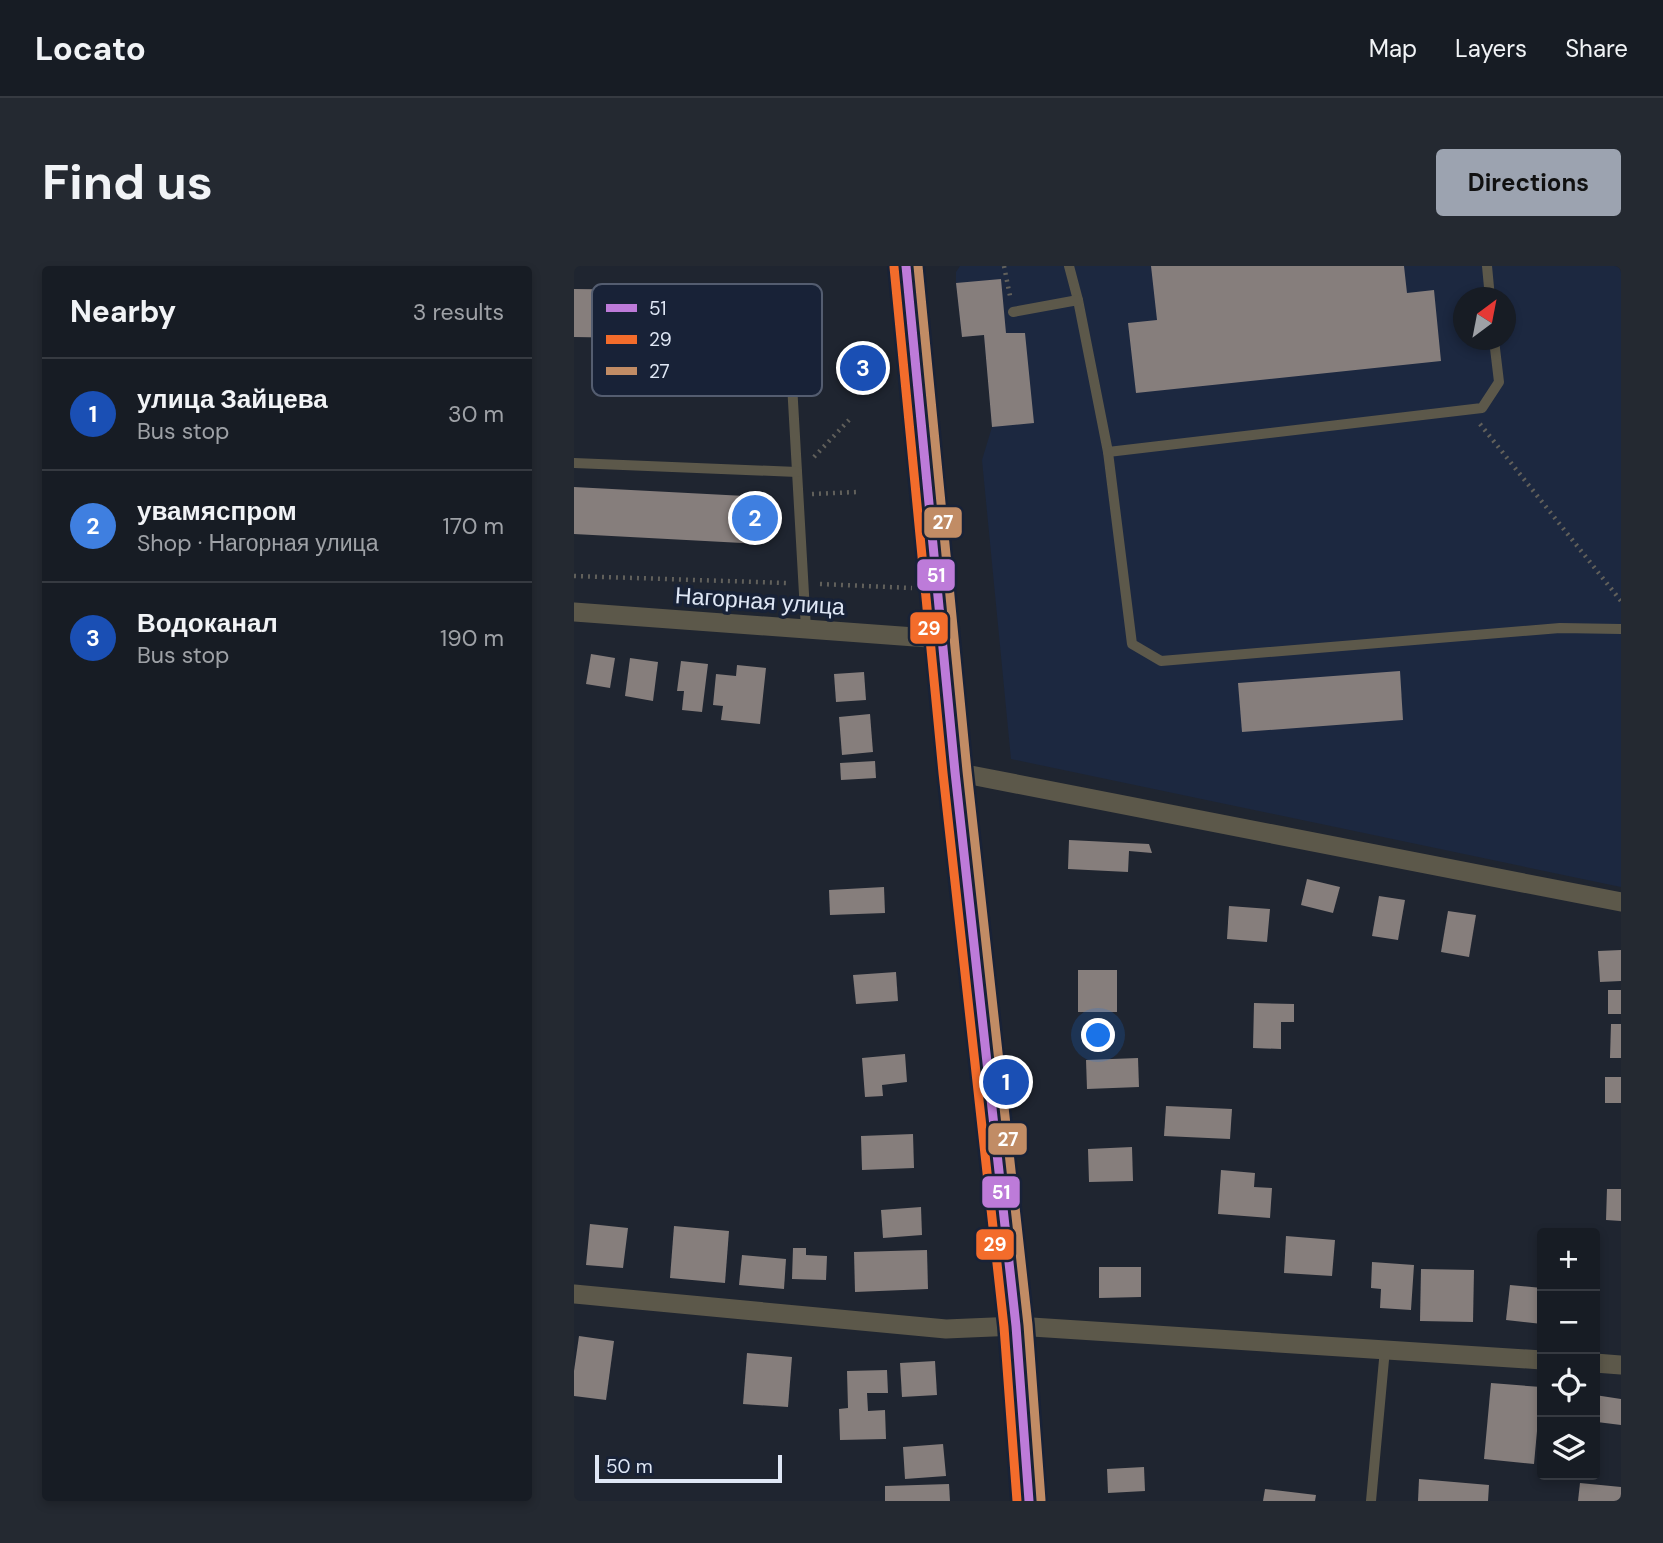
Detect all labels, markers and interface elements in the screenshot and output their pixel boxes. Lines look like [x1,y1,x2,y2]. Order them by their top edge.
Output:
text: Locato [35,27,146,70]
text: Map [1369,33,1417,64]
text: Layers [1455,33,1527,64]
text: Share [1565,33,1628,64]
button: Directions [1436,149,1621,216]
text: Find us [42,150,213,214]
legend [592,284,822,396]
north arrow [1453,287,1516,350]
text: Nearby [70,292,176,331]
text: 51 [649,296,667,321]
text: 3 results [413,297,504,327]
text: 29 [649,327,672,352]
pin: 3 [840,342,886,394]
text: 27 [649,359,670,384]
text: улица Зайцева [137,382,328,416]
text: 1 [89,399,97,429]
text: 30 m [448,399,504,429]
text: Bus stop [137,416,229,446]
pin: 2 [732,492,778,544]
text: увамяспром [137,494,297,528]
line badge: 27 [923,506,963,539]
text: 27 [932,510,954,535]
text: 2 [86,511,100,541]
text: 170 m [443,511,504,541]
text: Shop · Нагорная улица [137,528,379,558]
line badge: 51 [916,558,956,592]
text: 51 [927,563,945,588]
street label: Нагорная улица [674,580,846,622]
text: Водоканал [137,606,278,640]
line badge: 29 [909,611,949,645]
text: 29 [918,616,940,641]
text: 3 [86,623,100,653]
text: 190 m [440,623,504,653]
text: Bus stop [137,640,229,670]
your location [1081,1018,1115,1052]
pin: 1 [983,1056,1029,1108]
line badge: 27 [987,1122,1028,1156]
text: 27 [997,1127,1019,1152]
line badge: 51 [981,1175,1021,1209]
text: 51 [992,1180,1010,1205]
line badge: 29 [975,1228,1015,1261]
map controls [1537,1228,1600,1480]
button: + [1537,1228,1600,1291]
text: 29 [984,1232,1006,1257]
button: − [1537,1291,1600,1354]
button: locate [1537,1354,1600,1417]
button: layers [1537,1417,1600,1480]
scale bar [595,1452,782,1484]
text: 50 m [606,1454,653,1479]

